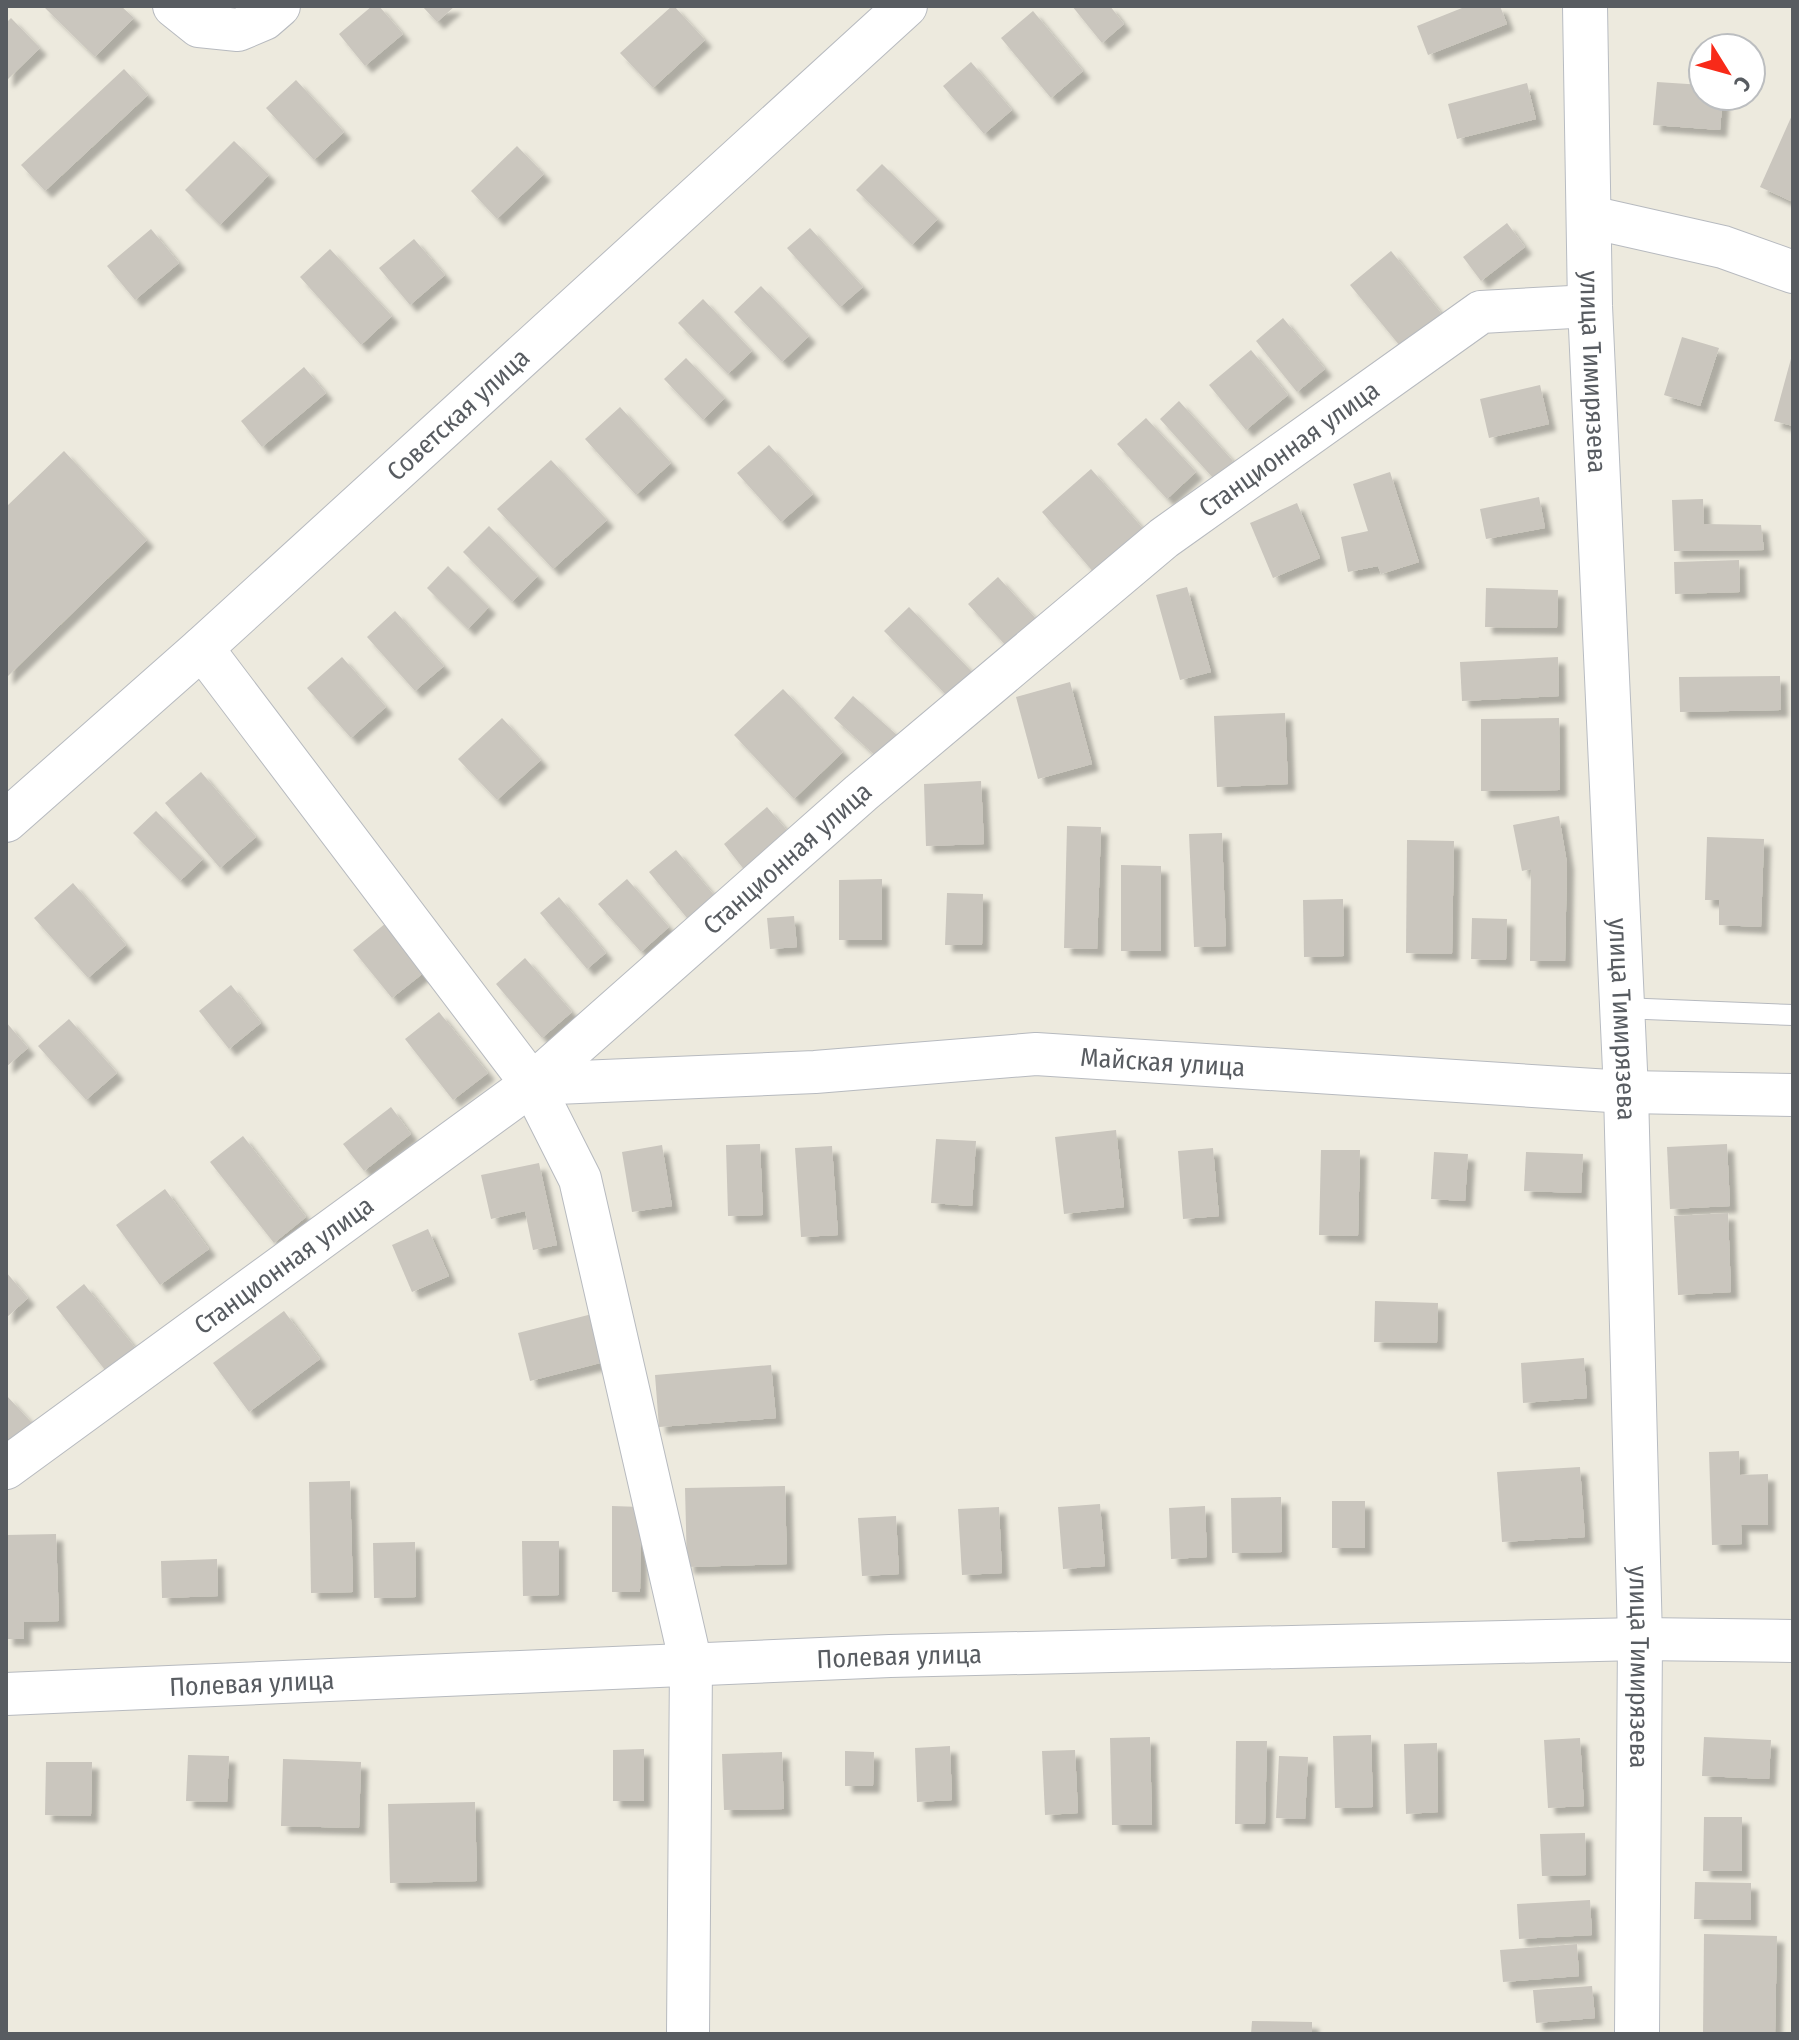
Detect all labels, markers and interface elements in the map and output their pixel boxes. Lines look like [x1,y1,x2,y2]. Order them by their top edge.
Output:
north arrow [1687,32,1767,112]
text: С [1728,71,1757,97]
street label: улица Тимирязева [1573,270,1613,474]
street label: Советская улица [381,342,536,487]
street label: Станционная улица [1193,374,1385,524]
street label: Станционная улица [697,776,878,941]
street label: улица Тимирязева [1602,917,1642,1121]
street label: Майская улица [1079,1042,1246,1083]
street label: Станционная улица [188,1190,380,1341]
street label: улица Тимирязева [1622,1565,1655,1768]
street label: Полевая улица [816,1639,982,1675]
street label: Полевая улица [169,1665,335,1703]

